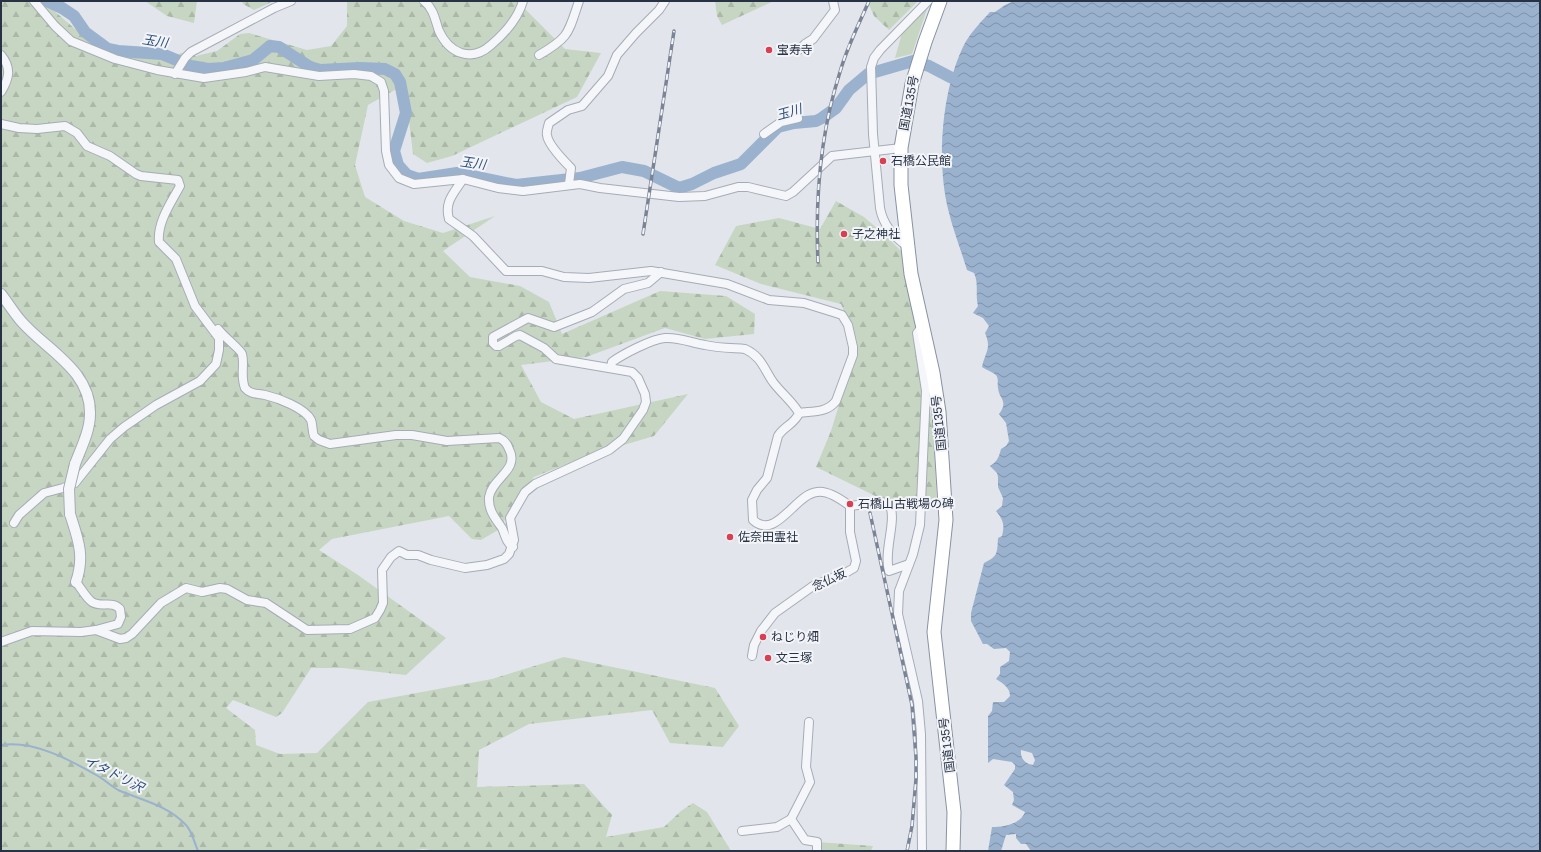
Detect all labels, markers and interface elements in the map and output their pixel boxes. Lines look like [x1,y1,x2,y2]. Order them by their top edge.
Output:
water label: 玉川 [141,32,171,51]
place label: 宝寿寺 [777,43,813,57]
marker: 宝寿寺 [764,45,774,55]
street label: 国道135号 [897,74,921,132]
water label: 玉川 [774,101,805,123]
water label: 玉川 [459,154,489,173]
place label: 石橋公民館 [891,154,951,168]
marker: 石橋公民館 [878,156,888,166]
place label: 子之神社 [852,227,900,241]
marker: 子之神社 [839,229,849,239]
street label: 国道135号 [929,394,949,452]
place label: 石橋山古戦場の碑 [858,497,954,511]
marker: 石橋山古戦場の碑 [845,499,855,509]
place label: 佐奈田霊社 [738,530,798,544]
marker: 佐奈田霊社 [725,532,735,542]
street label: 念仏坂 [810,566,848,594]
place label: ねじり畑 [771,630,819,644]
marker: ねじり畑 [758,632,768,642]
place label: 文三塚 [776,651,812,665]
marker: 文三塚 [763,653,773,663]
street label: 国道135号 [937,716,957,774]
water label: イタドリ沢 [82,753,148,796]

